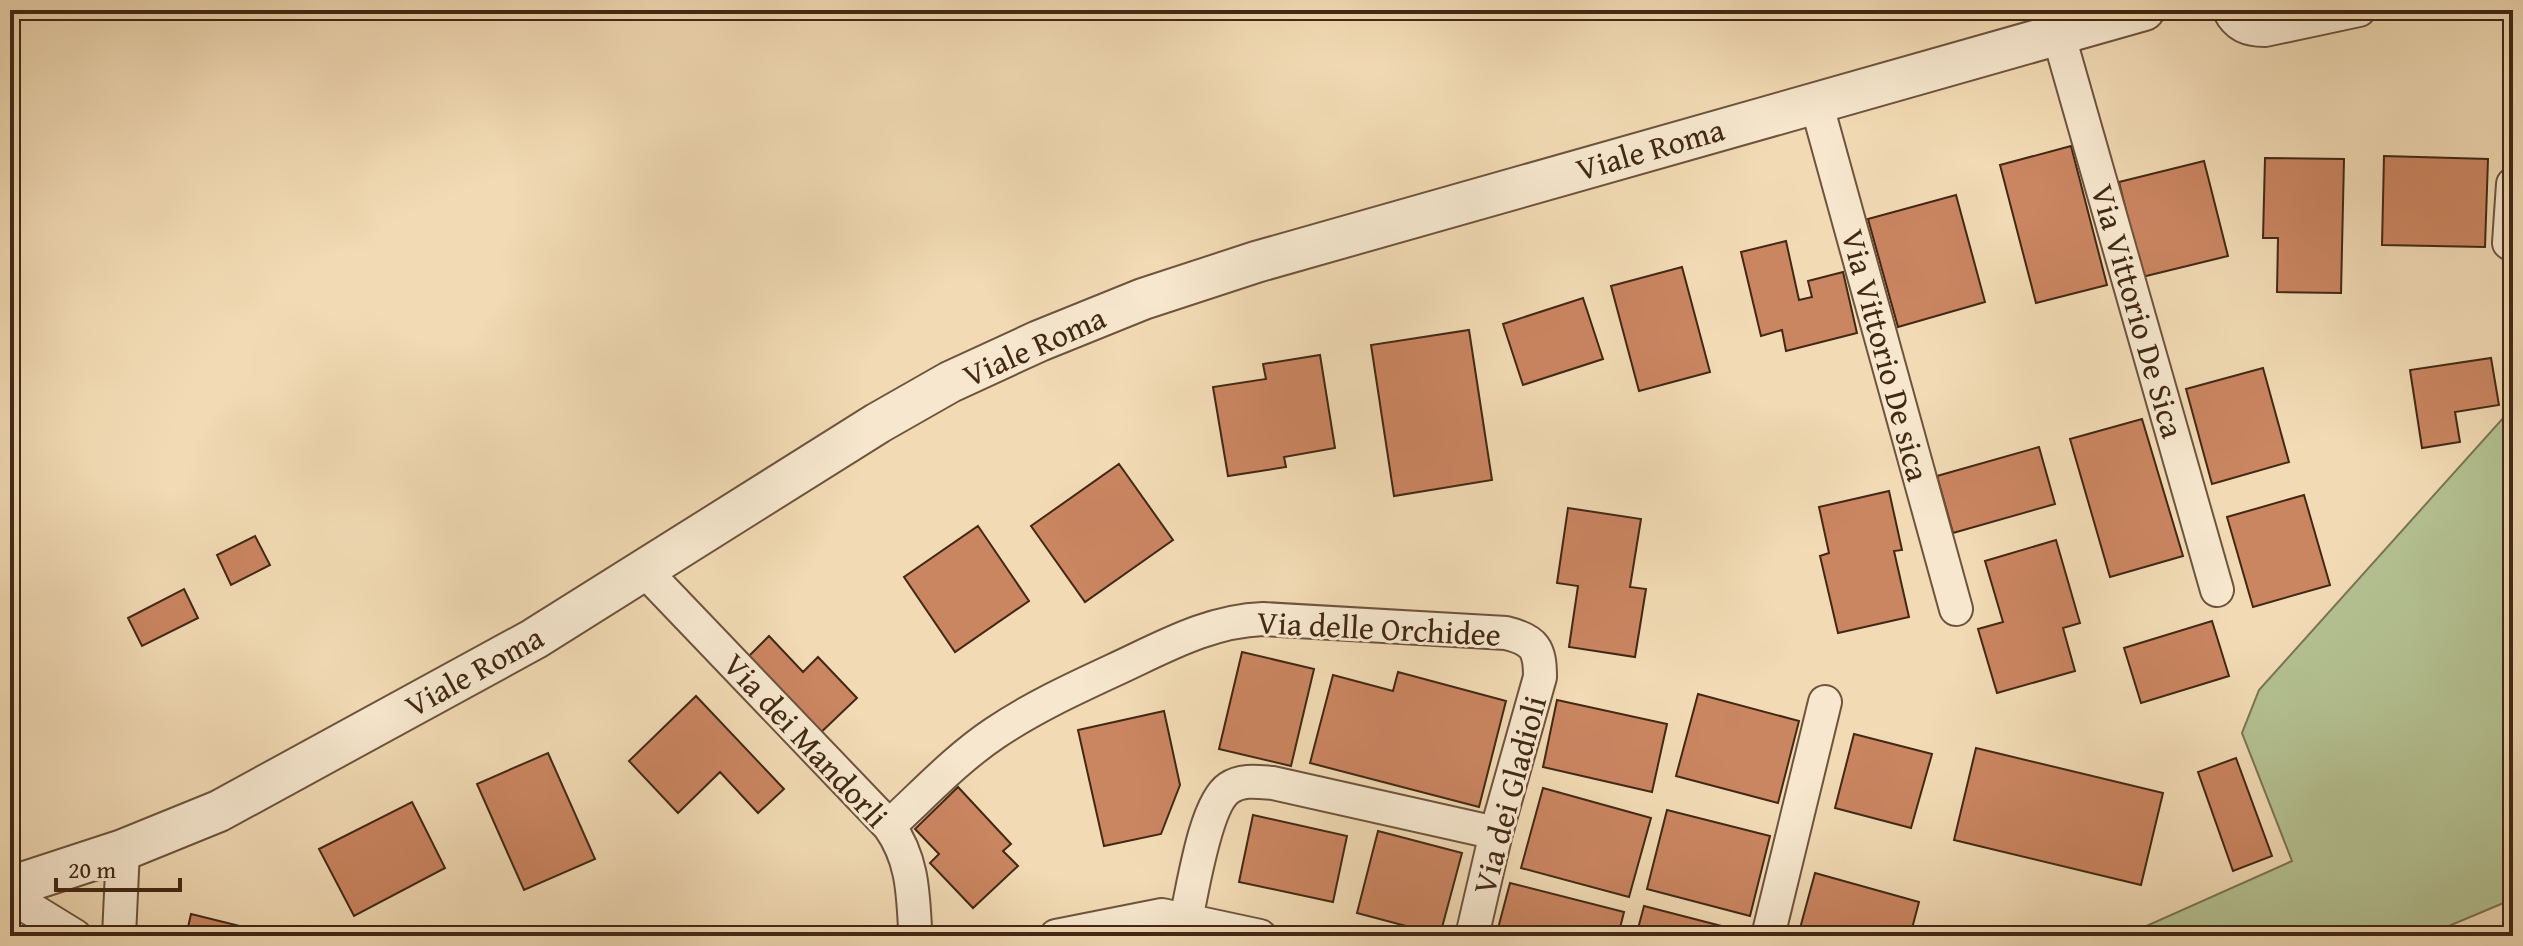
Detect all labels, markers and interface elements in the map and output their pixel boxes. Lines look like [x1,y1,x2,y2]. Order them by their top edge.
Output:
street label: Viale Roma [1570,105,1730,193]
street label: Via Vittorio De Sica [2079,179,2197,443]
street label: Via Vittorio De sica [1830,224,1942,486]
street label: Viale Roma [955,294,1113,398]
street label: Via delle Orchidee [1256,598,1502,658]
street label: Viale Roma [396,614,552,728]
street label: Via dei Mandorli [712,642,900,838]
street label: Via dei Gladioli [1460,691,1558,899]
scale bar [56,842,180,892]
text: 20 m [68,852,116,887]

